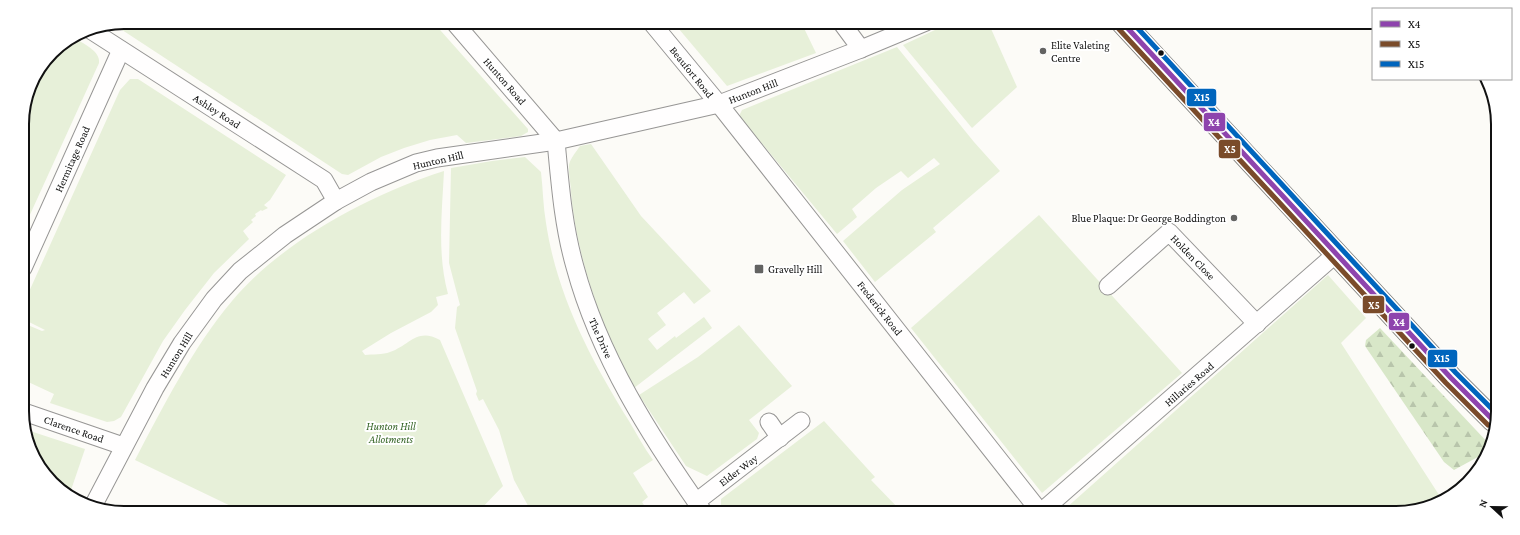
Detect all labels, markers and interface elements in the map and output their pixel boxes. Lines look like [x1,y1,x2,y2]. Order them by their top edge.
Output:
legend [1372,8,1512,80]
text: X4 [1408,17,1421,31]
text: X5 [1408,37,1420,51]
place label: Elite Valeting Centre [1051,39,1110,64]
street label: Beaufort Road [668,44,716,100]
marker: Elite Valeting Centre [1038,46,1048,56]
unlabelled marker [1156,48,1166,58]
street label: Hunton Road [481,55,529,107]
text: X15 [1408,57,1424,71]
street label: Hunton Hill [727,76,779,106]
line badge: X15 [1186,88,1217,107]
street label: Ashley Road [191,91,243,132]
text: X15 [1194,91,1210,103]
line badge: X4 [1203,112,1226,132]
text: X4 [1208,116,1220,128]
street label: Hermitage Road [52,124,93,194]
line badge: X5 [1218,139,1241,159]
text: X5 [1224,143,1236,155]
street label: Hunton Hill [411,148,465,172]
place label: Blue Plaque: Dr George Boddington [1071,212,1226,225]
marker: Blue Plaque: Dr George Boddington [1229,213,1239,223]
street label: Holden Close [1168,232,1218,282]
marker: Gravelly Hill [753,263,765,275]
place label: Gravelly Hill [768,263,822,276]
street label: Frederick Road [855,279,905,338]
line badge: X5 [1362,295,1385,314]
text: X5 [1368,299,1380,311]
line badge: X4 [1388,312,1410,331]
street label: The Drive [587,316,615,360]
text: X4 [1393,316,1405,328]
street label: Hunton Hill [157,330,195,380]
unlabelled marker [1407,341,1417,351]
line badge: X15 [1427,349,1458,368]
text: X15 [1434,352,1450,364]
street label: Hillaries Road [1162,359,1216,409]
street label: Clarence Road [42,413,106,445]
park label: Hunton Hill Allotments [366,420,416,445]
street label: Elder Way [716,451,761,489]
north arrow [1472,487,1512,527]
text: N [1476,497,1490,509]

